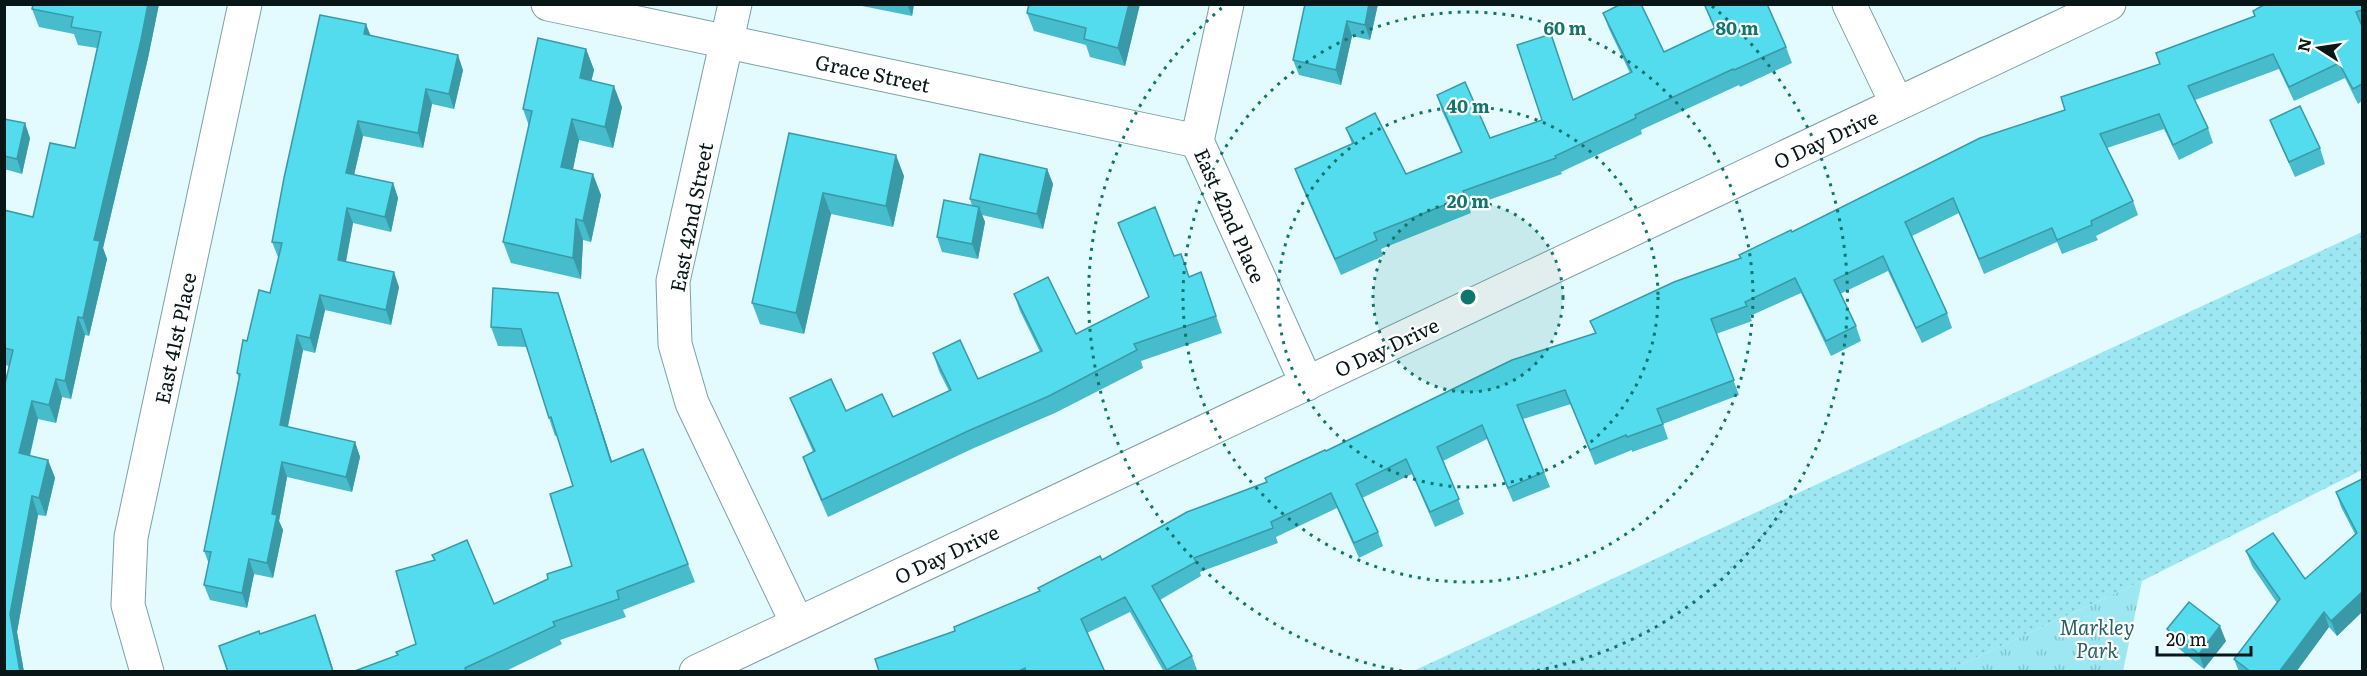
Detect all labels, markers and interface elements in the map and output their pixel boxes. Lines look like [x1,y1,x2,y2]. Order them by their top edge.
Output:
text: 60 m [1543,14,1587,41]
text: 80 m [1715,14,1759,41]
north arrow [2289,18,2349,78]
text: N [2290,36,2316,54]
street label: Grace Street [813,45,933,99]
text: 40 m [1446,92,1490,119]
street label: O Day Drive [1768,101,1882,175]
street label: East 42nd Street [661,140,719,294]
street label: East 42nd Place [1188,143,1274,287]
text: 20 m [1447,187,1489,214]
street label: East 41st Place [145,269,203,407]
centre of rings [1458,287,1478,307]
street label: O Day Drive [1329,309,1443,383]
street label: O Day Drive [889,516,1003,590]
park label: Markley Park [2060,611,2134,664]
scale bar [2157,619,2252,657]
text: 20 m [2166,625,2207,652]

